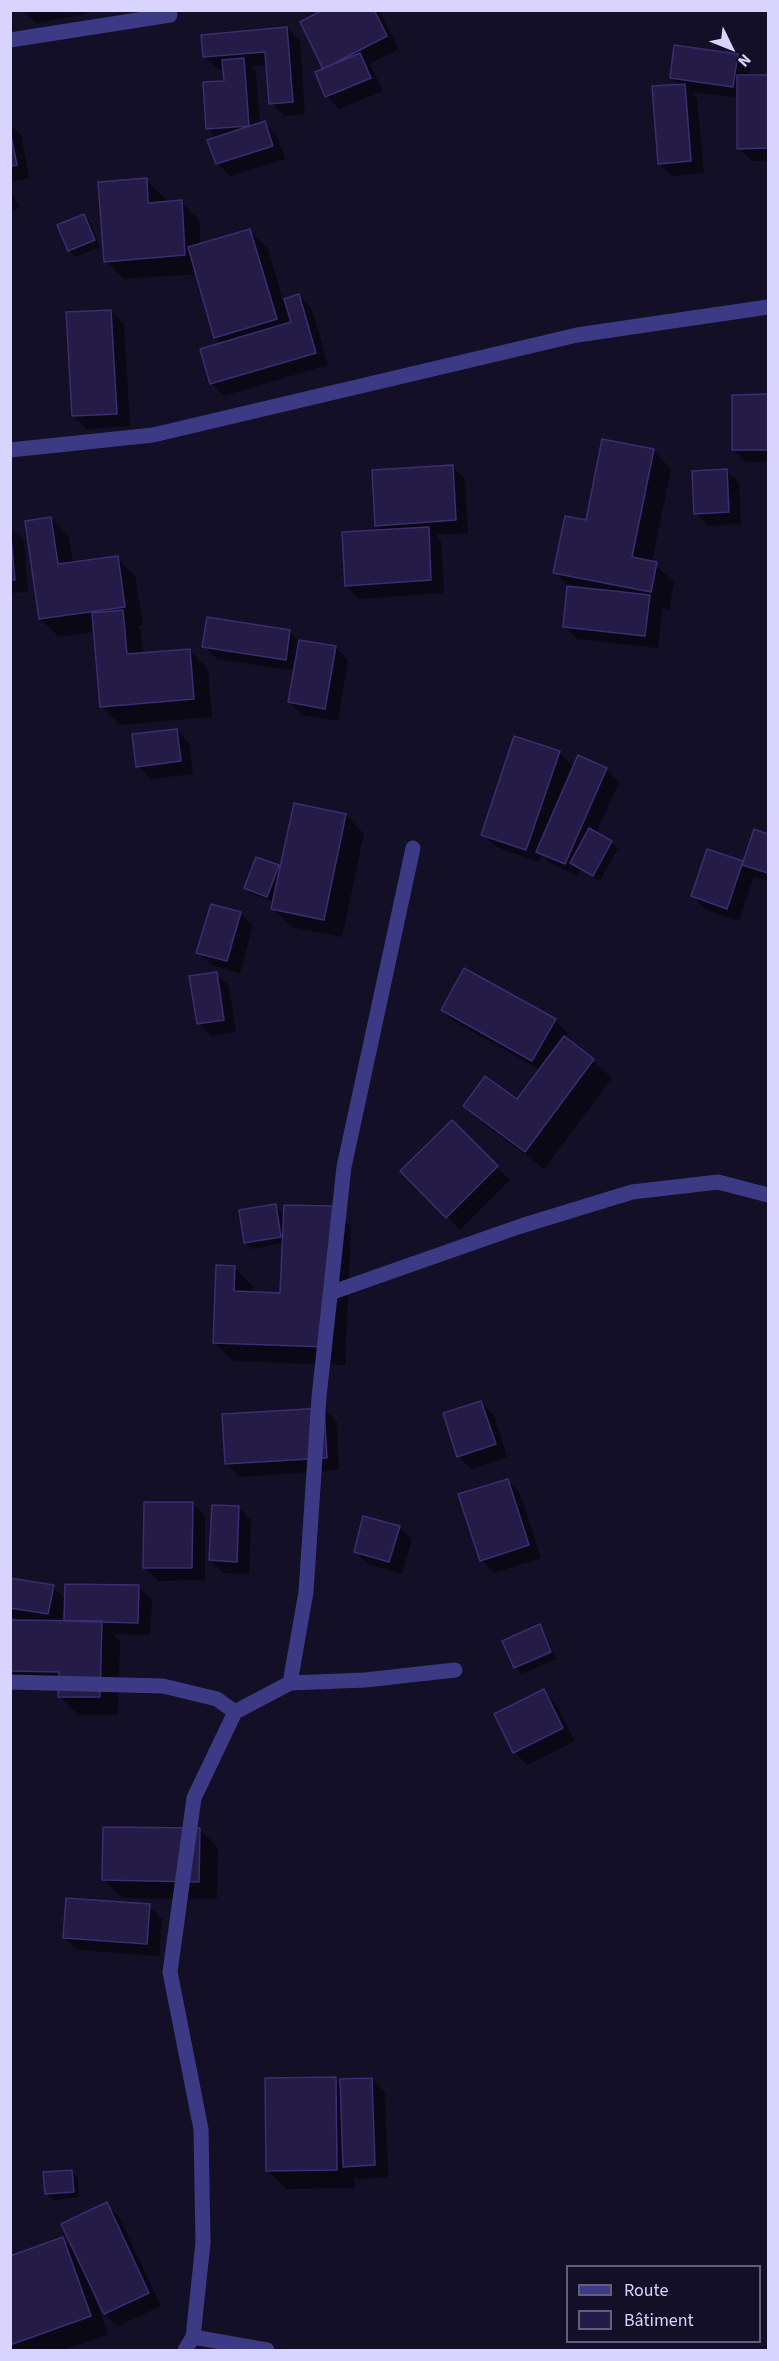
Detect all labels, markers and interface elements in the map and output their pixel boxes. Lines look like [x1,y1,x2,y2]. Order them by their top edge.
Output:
north arrow [701,18,761,78]
text: N [732,49,756,72]
legend [566,2265,761,2343]
text: Route [624,2278,668,2303]
text: Bâtiment [624,2308,694,2333]

